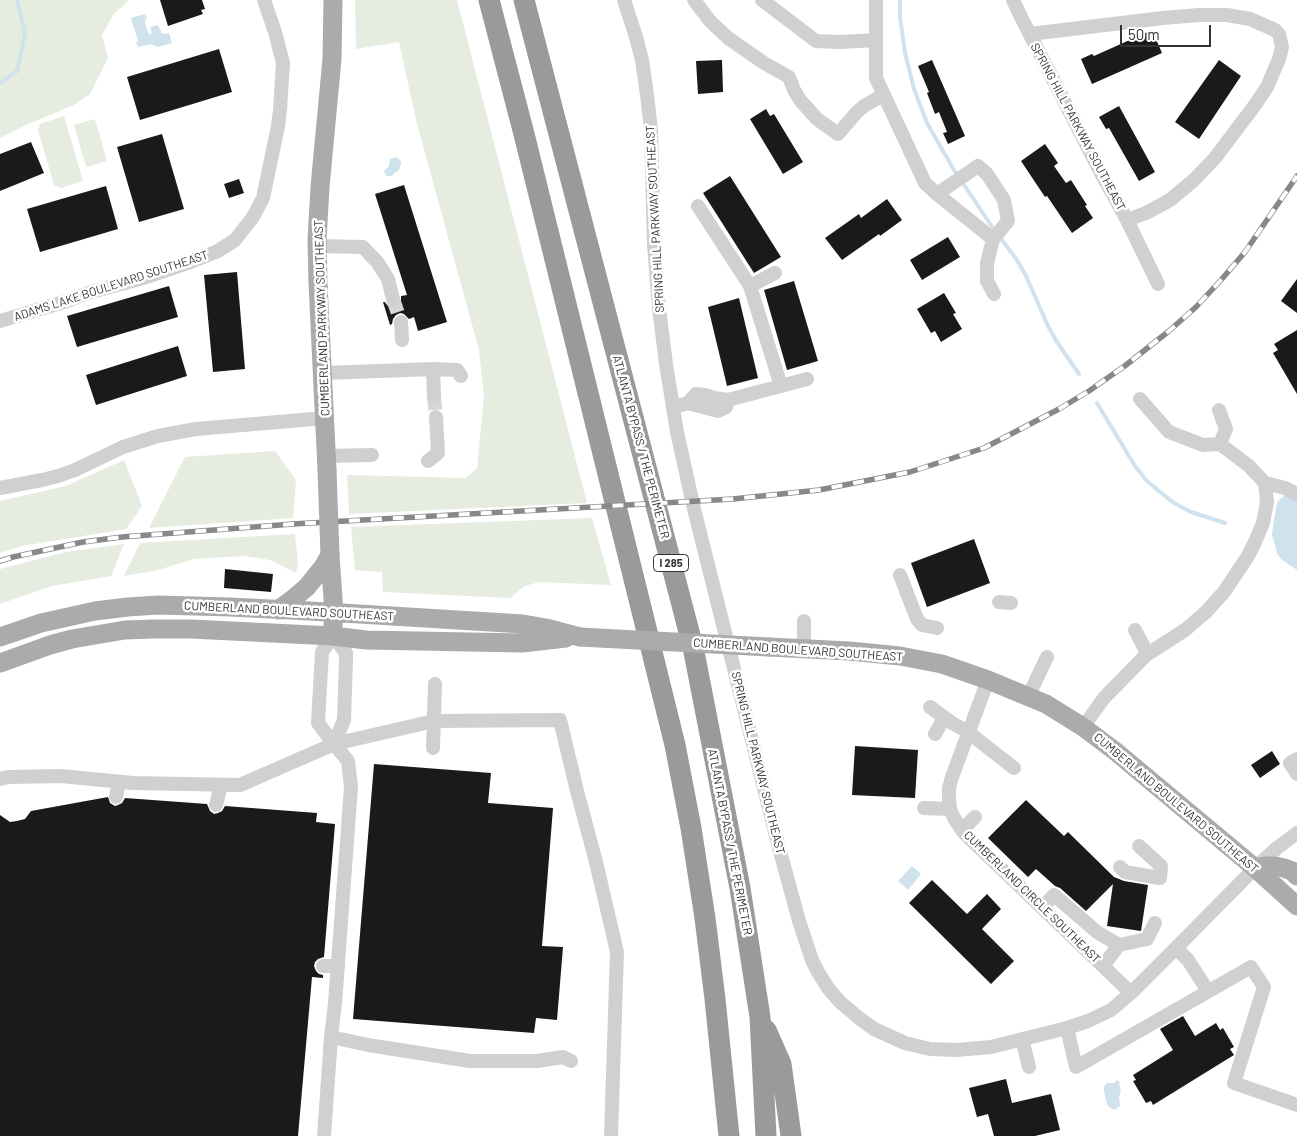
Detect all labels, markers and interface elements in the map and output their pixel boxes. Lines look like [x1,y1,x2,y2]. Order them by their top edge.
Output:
scale bar [1122,15,1213,47]
text: 50 m [1128,25,1160,43]
street label: SPRING HILL PARKWAY SOUTHEAST [1028,41,1128,213]
street label: SPRING HILL PARKWAY SOUTHEAST [643,125,667,313]
street label: CUMBERLAND PARKWAY SOUTHEAST [311,220,333,416]
street label: ADAMS LAKE BOULEVARD SOUTHEAST [12,248,210,324]
street label: ATLANTA BYPASS / THE PERIMETER [610,354,672,540]
road number: I 285 [654,554,688,572]
street label: CUMBERLAND BOULEVARD SOUTHEAST [184,598,394,624]
street label: CUMBERLAND BOULEVARD SOUTHEAST [693,635,903,665]
street label: SPRING HILL PARKWAY SOUTHEAST [728,670,788,856]
street label: CUMBERLAND BOULEVARD SOUTHEAST [1091,730,1261,876]
street label: ATLANTA BYPASS / THE PERIMETER [705,748,755,936]
street label: CUMBERLAND CIRCLE SOUTHEAST [961,828,1103,966]

